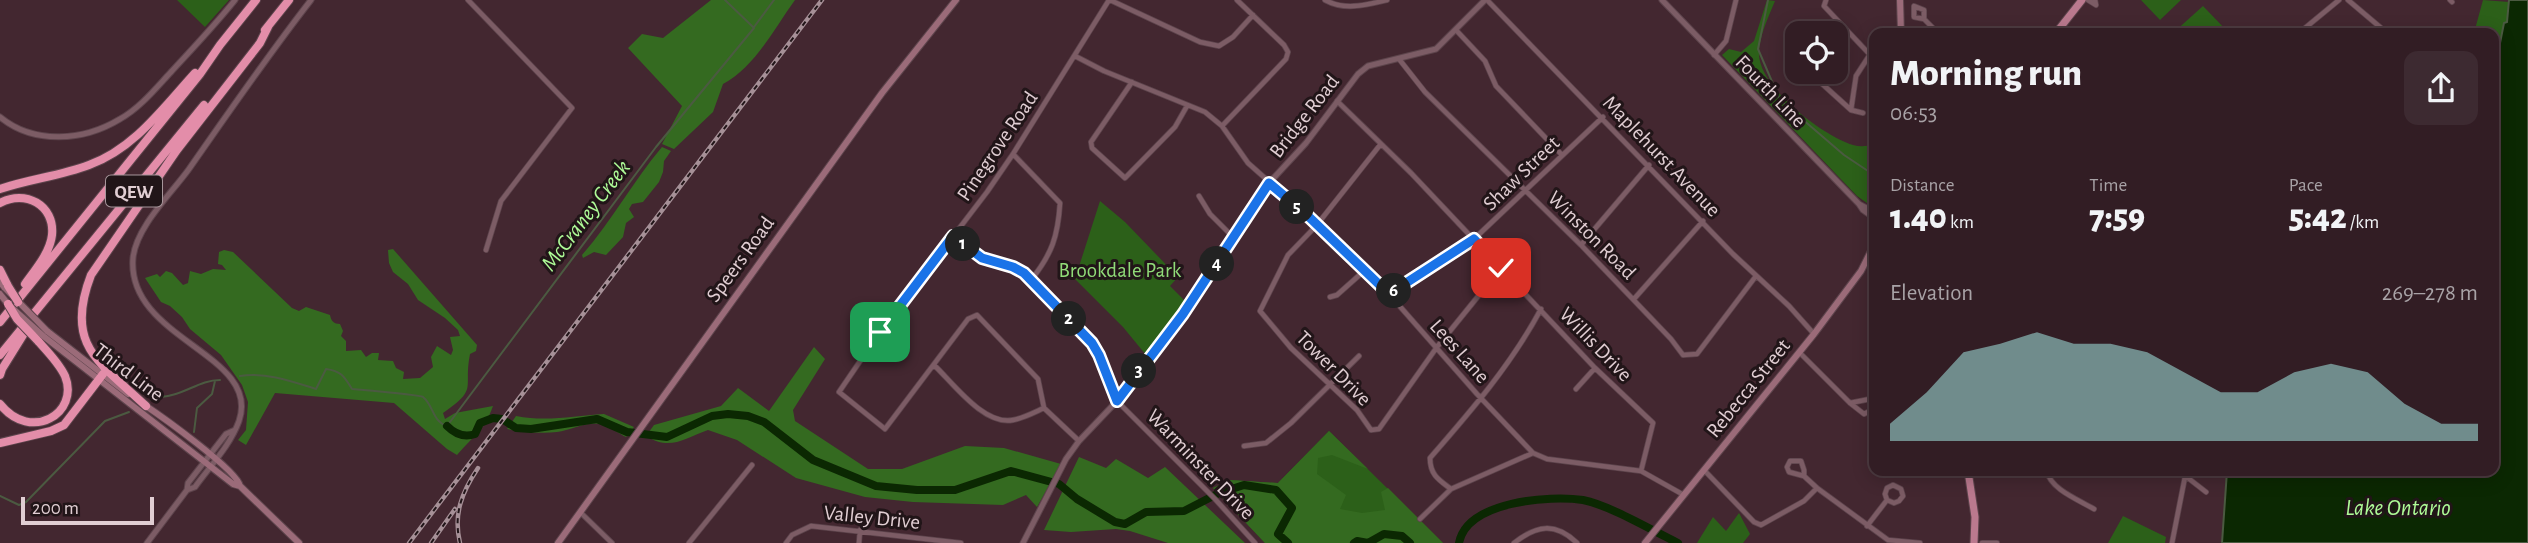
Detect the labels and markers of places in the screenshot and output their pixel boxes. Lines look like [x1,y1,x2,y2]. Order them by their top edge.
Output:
pin: 5 [1280,190,1314,224]
pin: 1 [946,226,981,262]
pin [1471,238,1531,298]
pin: 4 [1200,246,1234,282]
pin: 6 [1376,274,1412,308]
pin [850,302,910,362]
pin: 2 [1052,302,1086,336]
pin: 3 [1122,354,1156,388]

